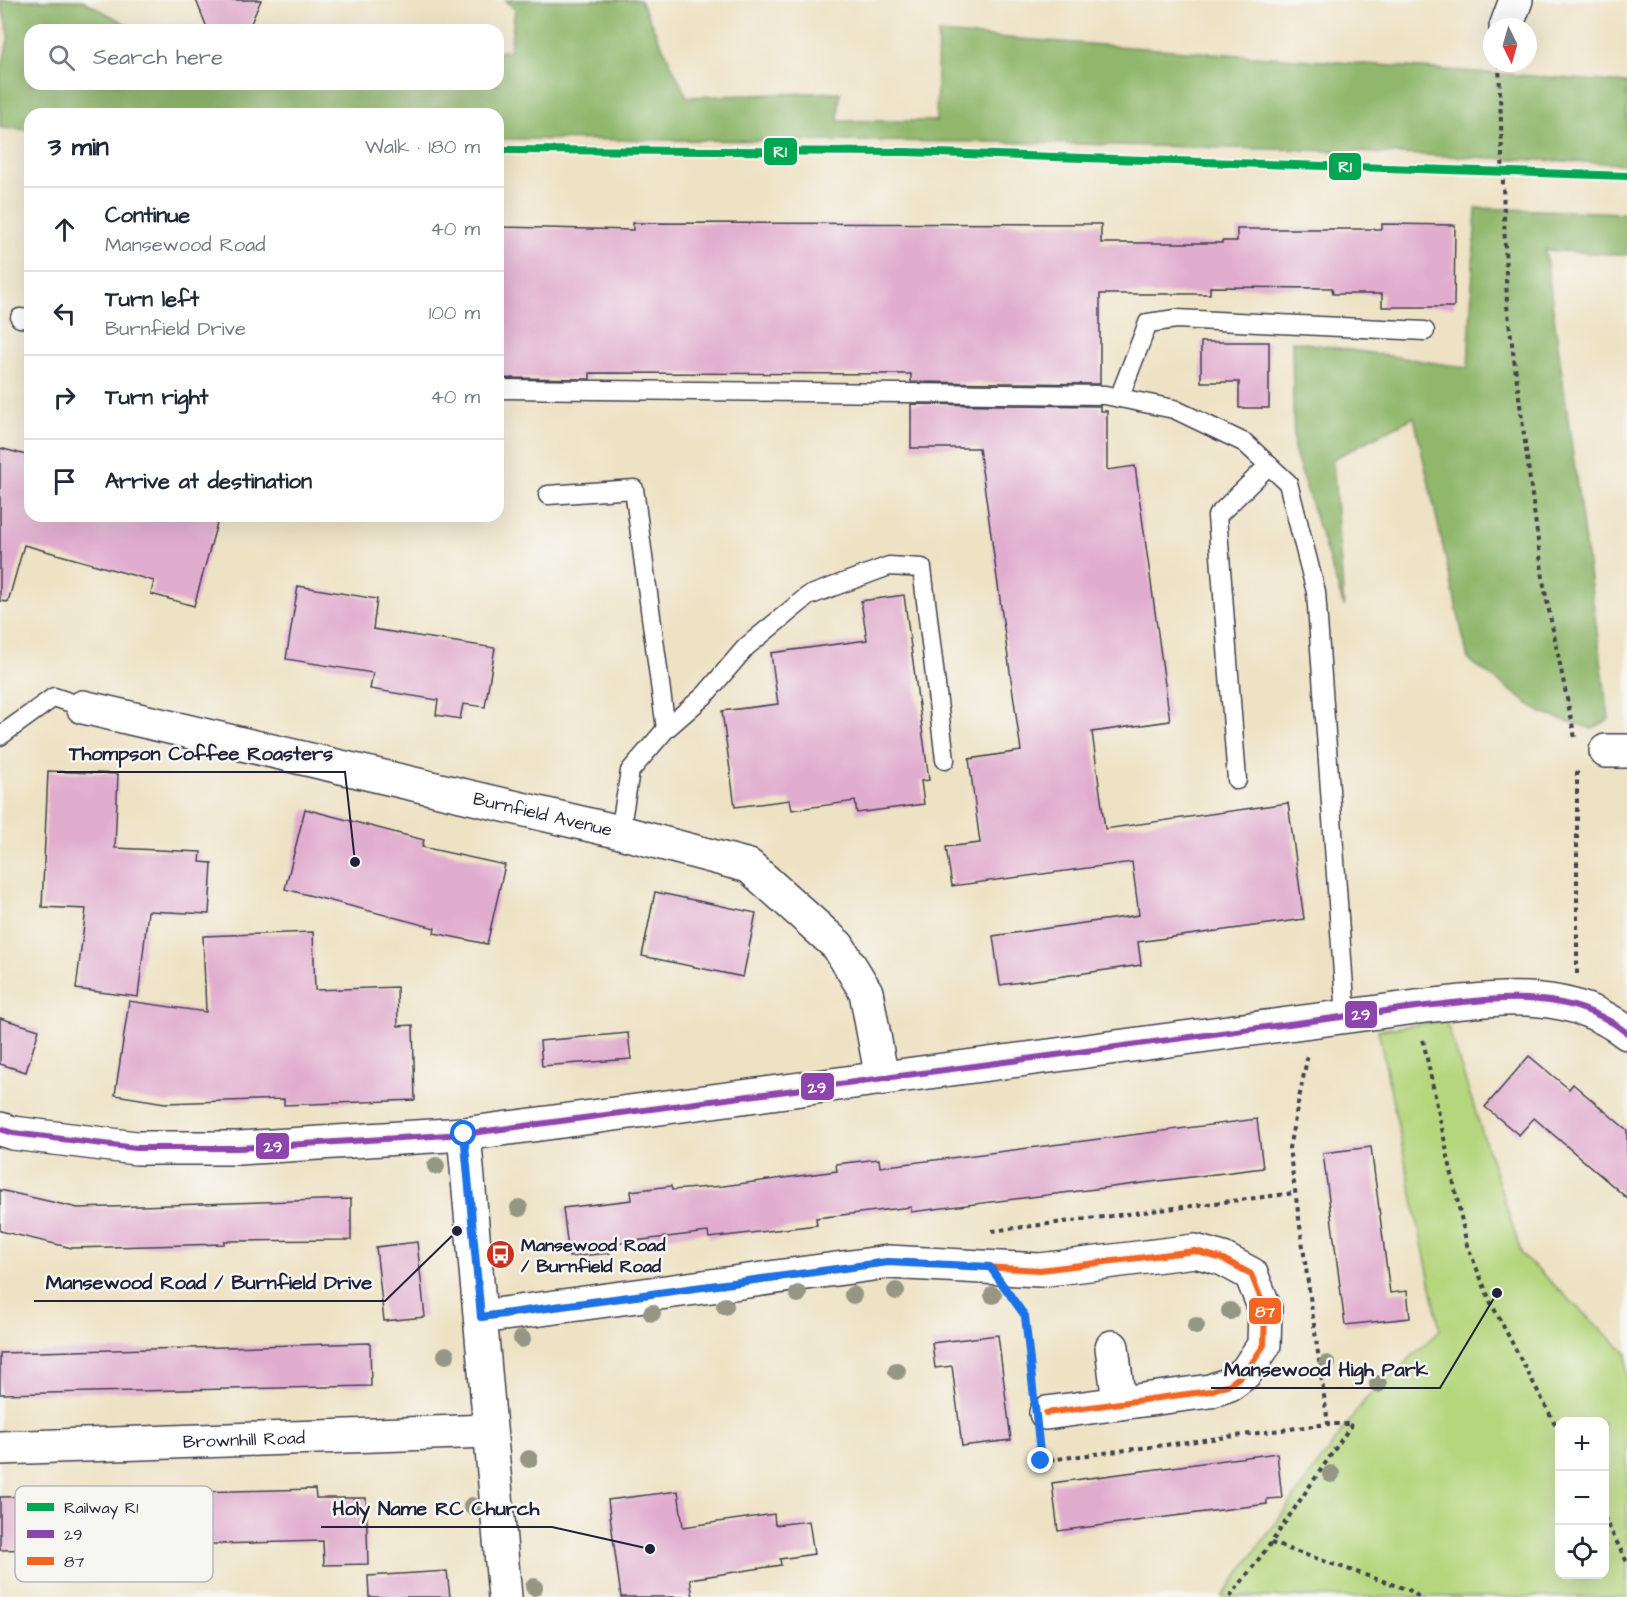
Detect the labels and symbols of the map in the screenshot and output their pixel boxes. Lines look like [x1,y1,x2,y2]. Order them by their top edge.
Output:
north arrow [1483,18,1537,72]
line badge: R1 [763,137,798,166]
text: R1 [773,141,788,163]
line badge: R1 [1328,152,1362,181]
text: R1 [1338,156,1353,178]
callout: Thompson Coffee Roasters [57,734,345,772]
text: Thompson Coffee Roasters [68,740,333,768]
street label: Burnfield Avenue [471,786,615,842]
line badge: 29 [1344,1000,1378,1029]
text: 29 [1351,1004,1370,1026]
line badge: 29 [800,1072,835,1101]
text: 29 [807,1077,826,1099]
route start [450,1120,476,1146]
line badge: 29 [255,1132,290,1160]
text: 29 [263,1136,282,1158]
place label: Mansewood Road / Burnfield Road [521,1233,666,1279]
bus stop icon: Mansewood Road / Burnfield Road [484,1239,516,1271]
callout: Mansewood Road / Burnfield Drive [34,1263,385,1301]
text: Mansewood Road / Burnfield Drive [46,1269,372,1297]
line badge: 87 [1248,1297,1282,1325]
text: 87 [1255,1301,1275,1323]
callout: Mansewood High Park [1211,1350,1440,1388]
text: Mansewood High Park [1224,1356,1429,1385]
street label: Brownhill Road [182,1425,305,1454]
route end [1027,1447,1053,1473]
legend [15,1486,213,1582]
callout: Holy Name RC Church [321,1489,552,1527]
text: Holy Name RC Church [333,1495,541,1524]
text: Railway R1 [64,1497,138,1520]
text: 29 [64,1524,82,1546]
text: 87 [64,1551,84,1573]

